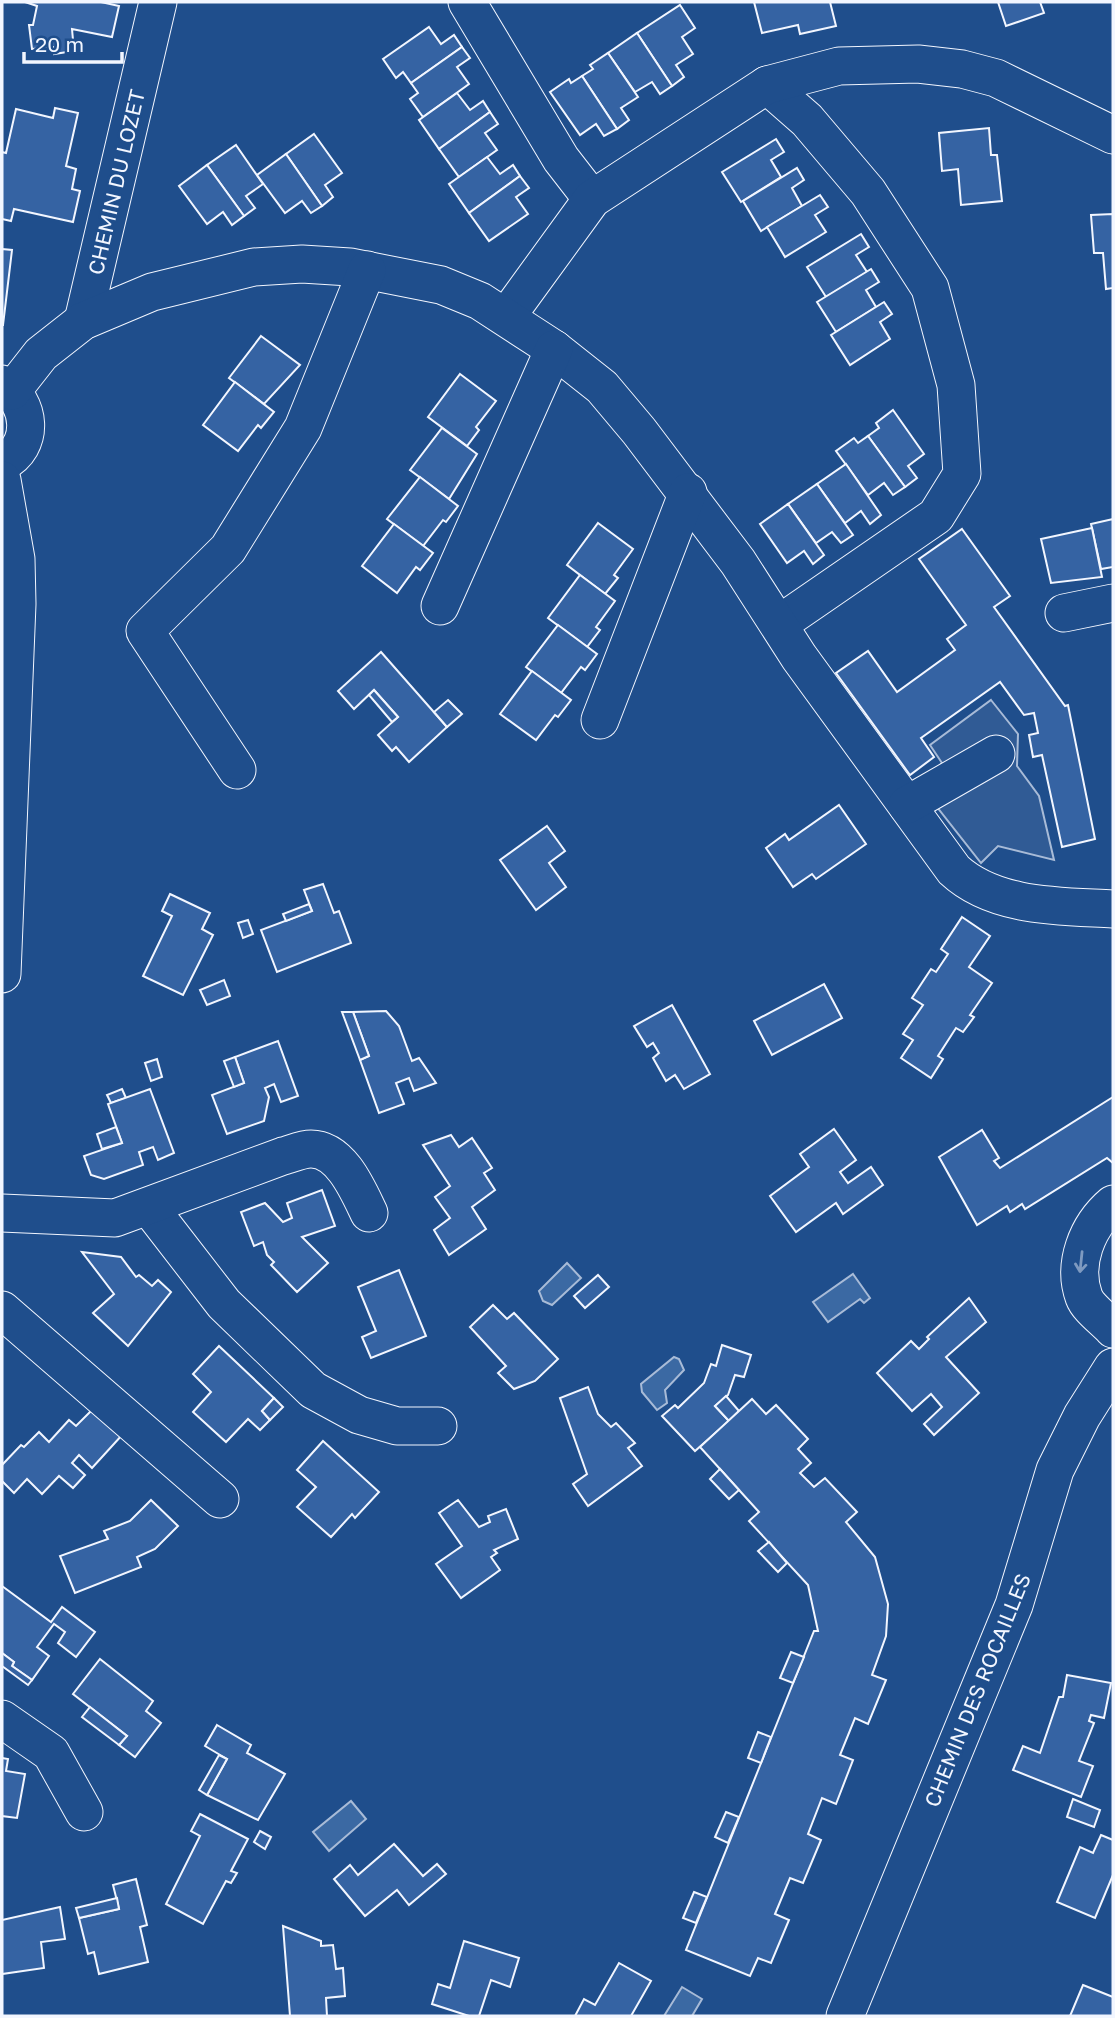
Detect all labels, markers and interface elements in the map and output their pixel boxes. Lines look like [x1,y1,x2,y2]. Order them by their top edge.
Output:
scale bar [24,21,122,65]
text: 20 m [35,31,84,57]
street label: CHEMIN DU LOZET [82,87,150,277]
one-way arrow [1074,1250,1087,1273]
street label: CHEMIN DES ROCAILLES [918,1569,1036,1811]

